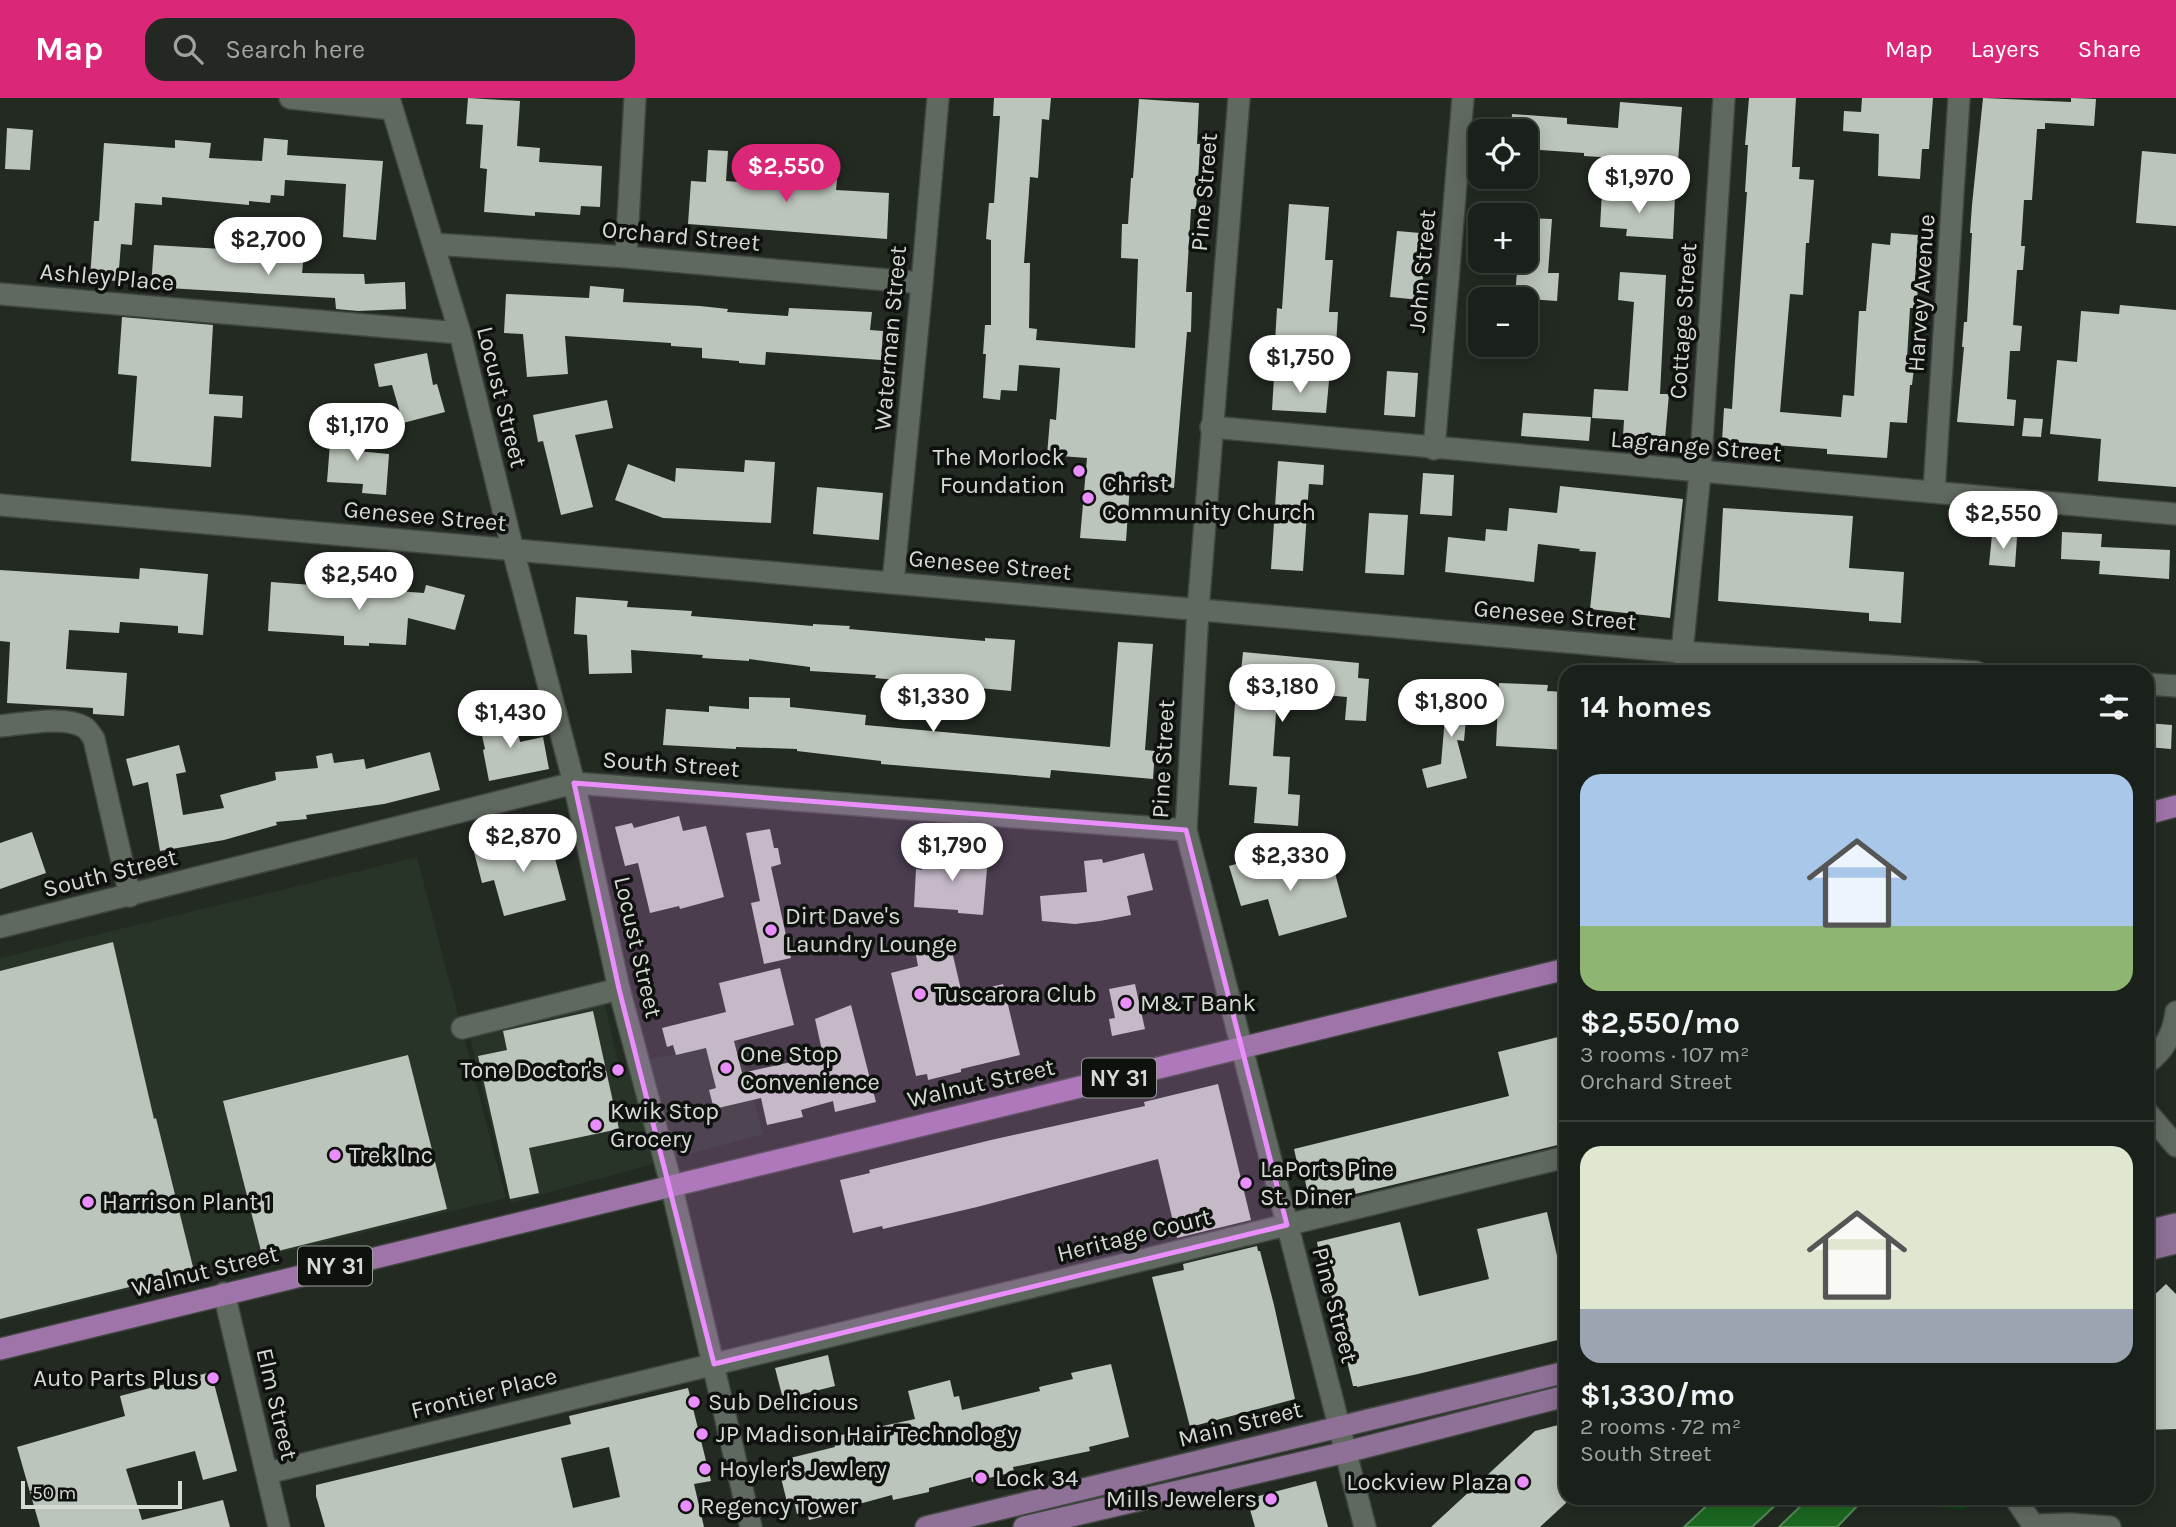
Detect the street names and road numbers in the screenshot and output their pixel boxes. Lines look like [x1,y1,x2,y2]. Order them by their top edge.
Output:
street label: Pine Street [1185,132,1223,252]
street label: John Street [1403,208,1441,334]
street label: Harvey Avenue [1902,213,1940,373]
street label: Orchard Street [601,215,761,257]
street label: Cottage Street [1664,242,1702,400]
street label: Waterman Street [868,244,912,432]
street label: Ashley Place [39,257,175,297]
street label: Locust Street [471,324,533,470]
street label: Lagrange Street [1609,425,1783,467]
street label: Genesee Street [342,495,508,537]
street label: Genesee Street [907,544,1073,586]
street label: Genesee Street [1472,594,1638,636]
street label: Pine Street [1146,699,1180,819]
street label: South Street [602,745,740,783]
street label: South Street [40,843,180,903]
street label: Locust Street [608,873,668,1021]
street label: Walnut Street [905,1052,1057,1114]
road number: NY 31 [1082,1058,1156,1098]
street label: Heritage Court [1054,1202,1214,1268]
street label: Walnut Street [129,1239,281,1303]
street label: Pine Street [1306,1244,1364,1366]
road number: NY 31 [298,1246,372,1286]
street label: Elm Street [251,1345,303,1463]
street label: Frontier Place [408,1361,560,1425]
street label: Main Street [1175,1395,1305,1453]

